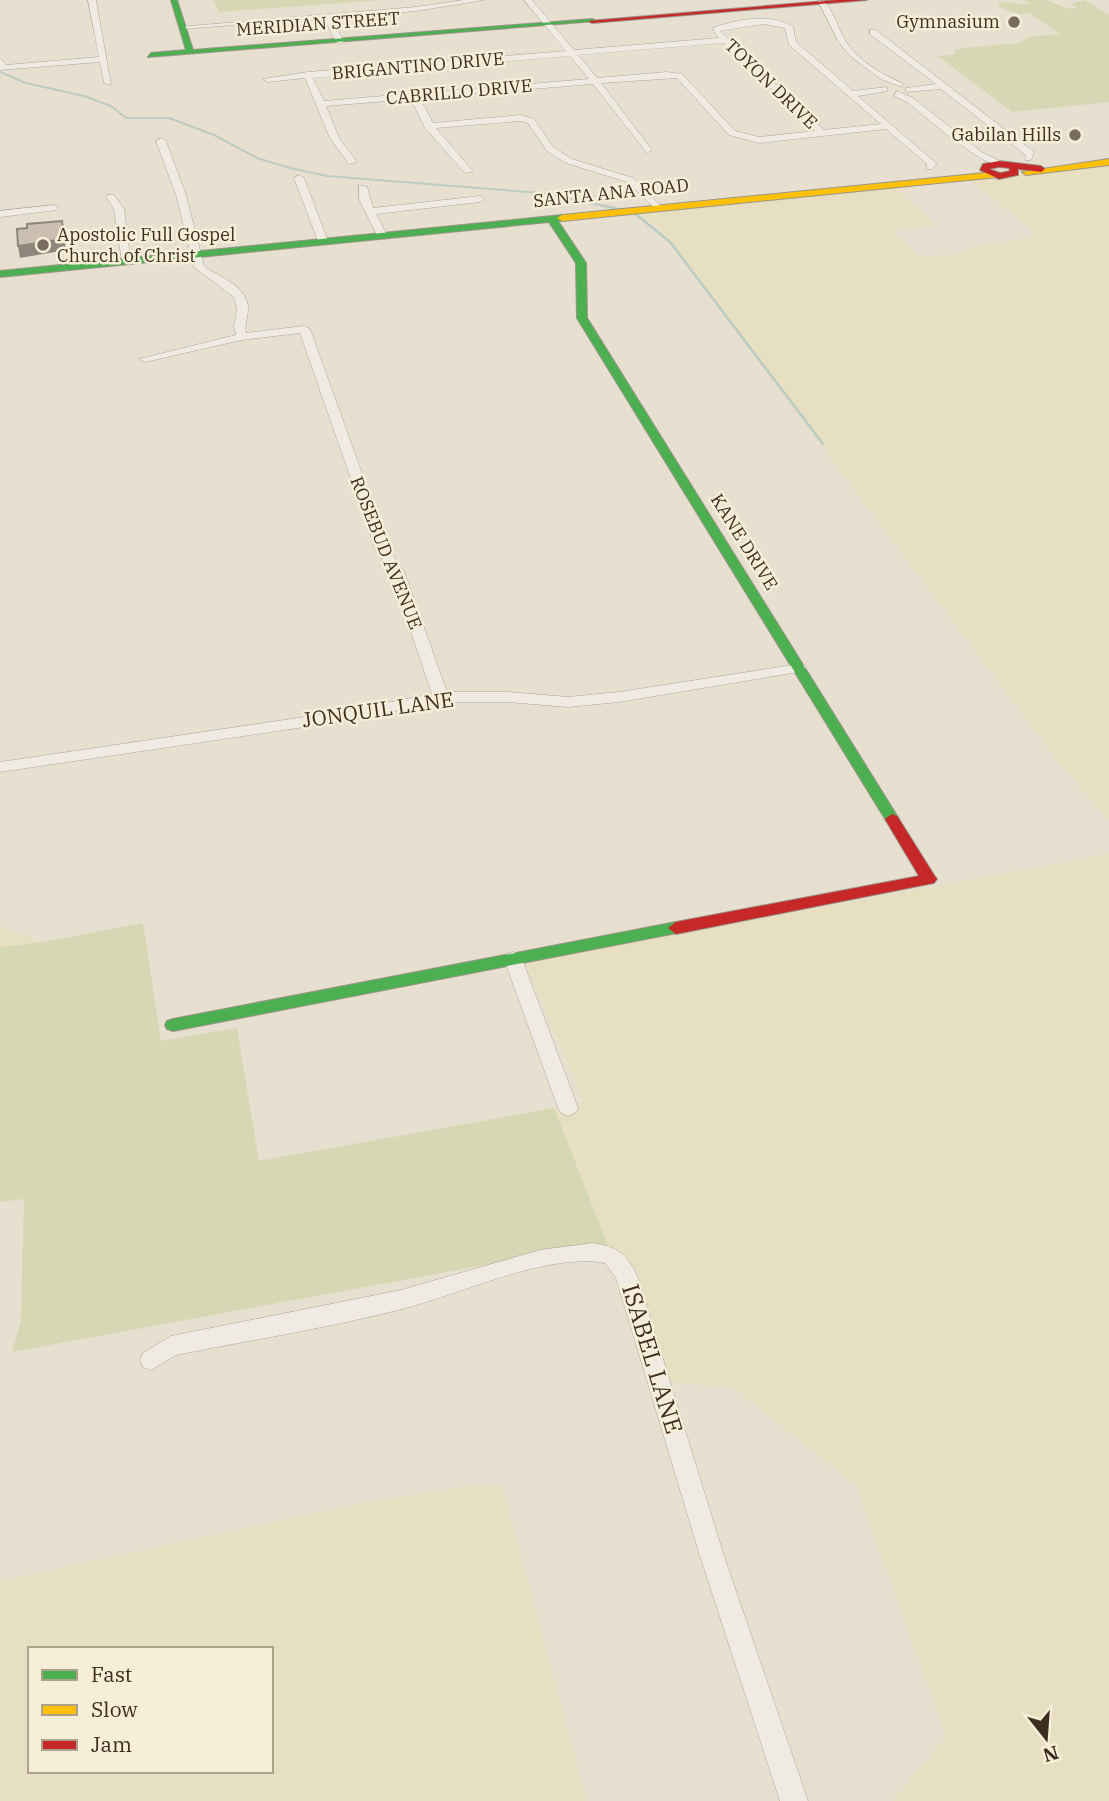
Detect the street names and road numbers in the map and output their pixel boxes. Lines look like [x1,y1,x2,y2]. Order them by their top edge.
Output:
street label: MERIDIAN STREET [235,6,401,41]
street label: TOYON DRIVE [720,34,823,134]
street label: BRIGANTINO DRIVE [331,47,505,85]
street label: CABRILLO DRIVE [385,74,533,109]
street label: SANTA ANA ROAD [532,173,690,212]
street label: ROSEBUD AVENUE [345,473,428,633]
street label: KANE DRIVE [706,489,783,594]
street label: JONQUIL LANE [300,685,456,734]
street label: ISABEL LANE [615,1280,691,1437]

